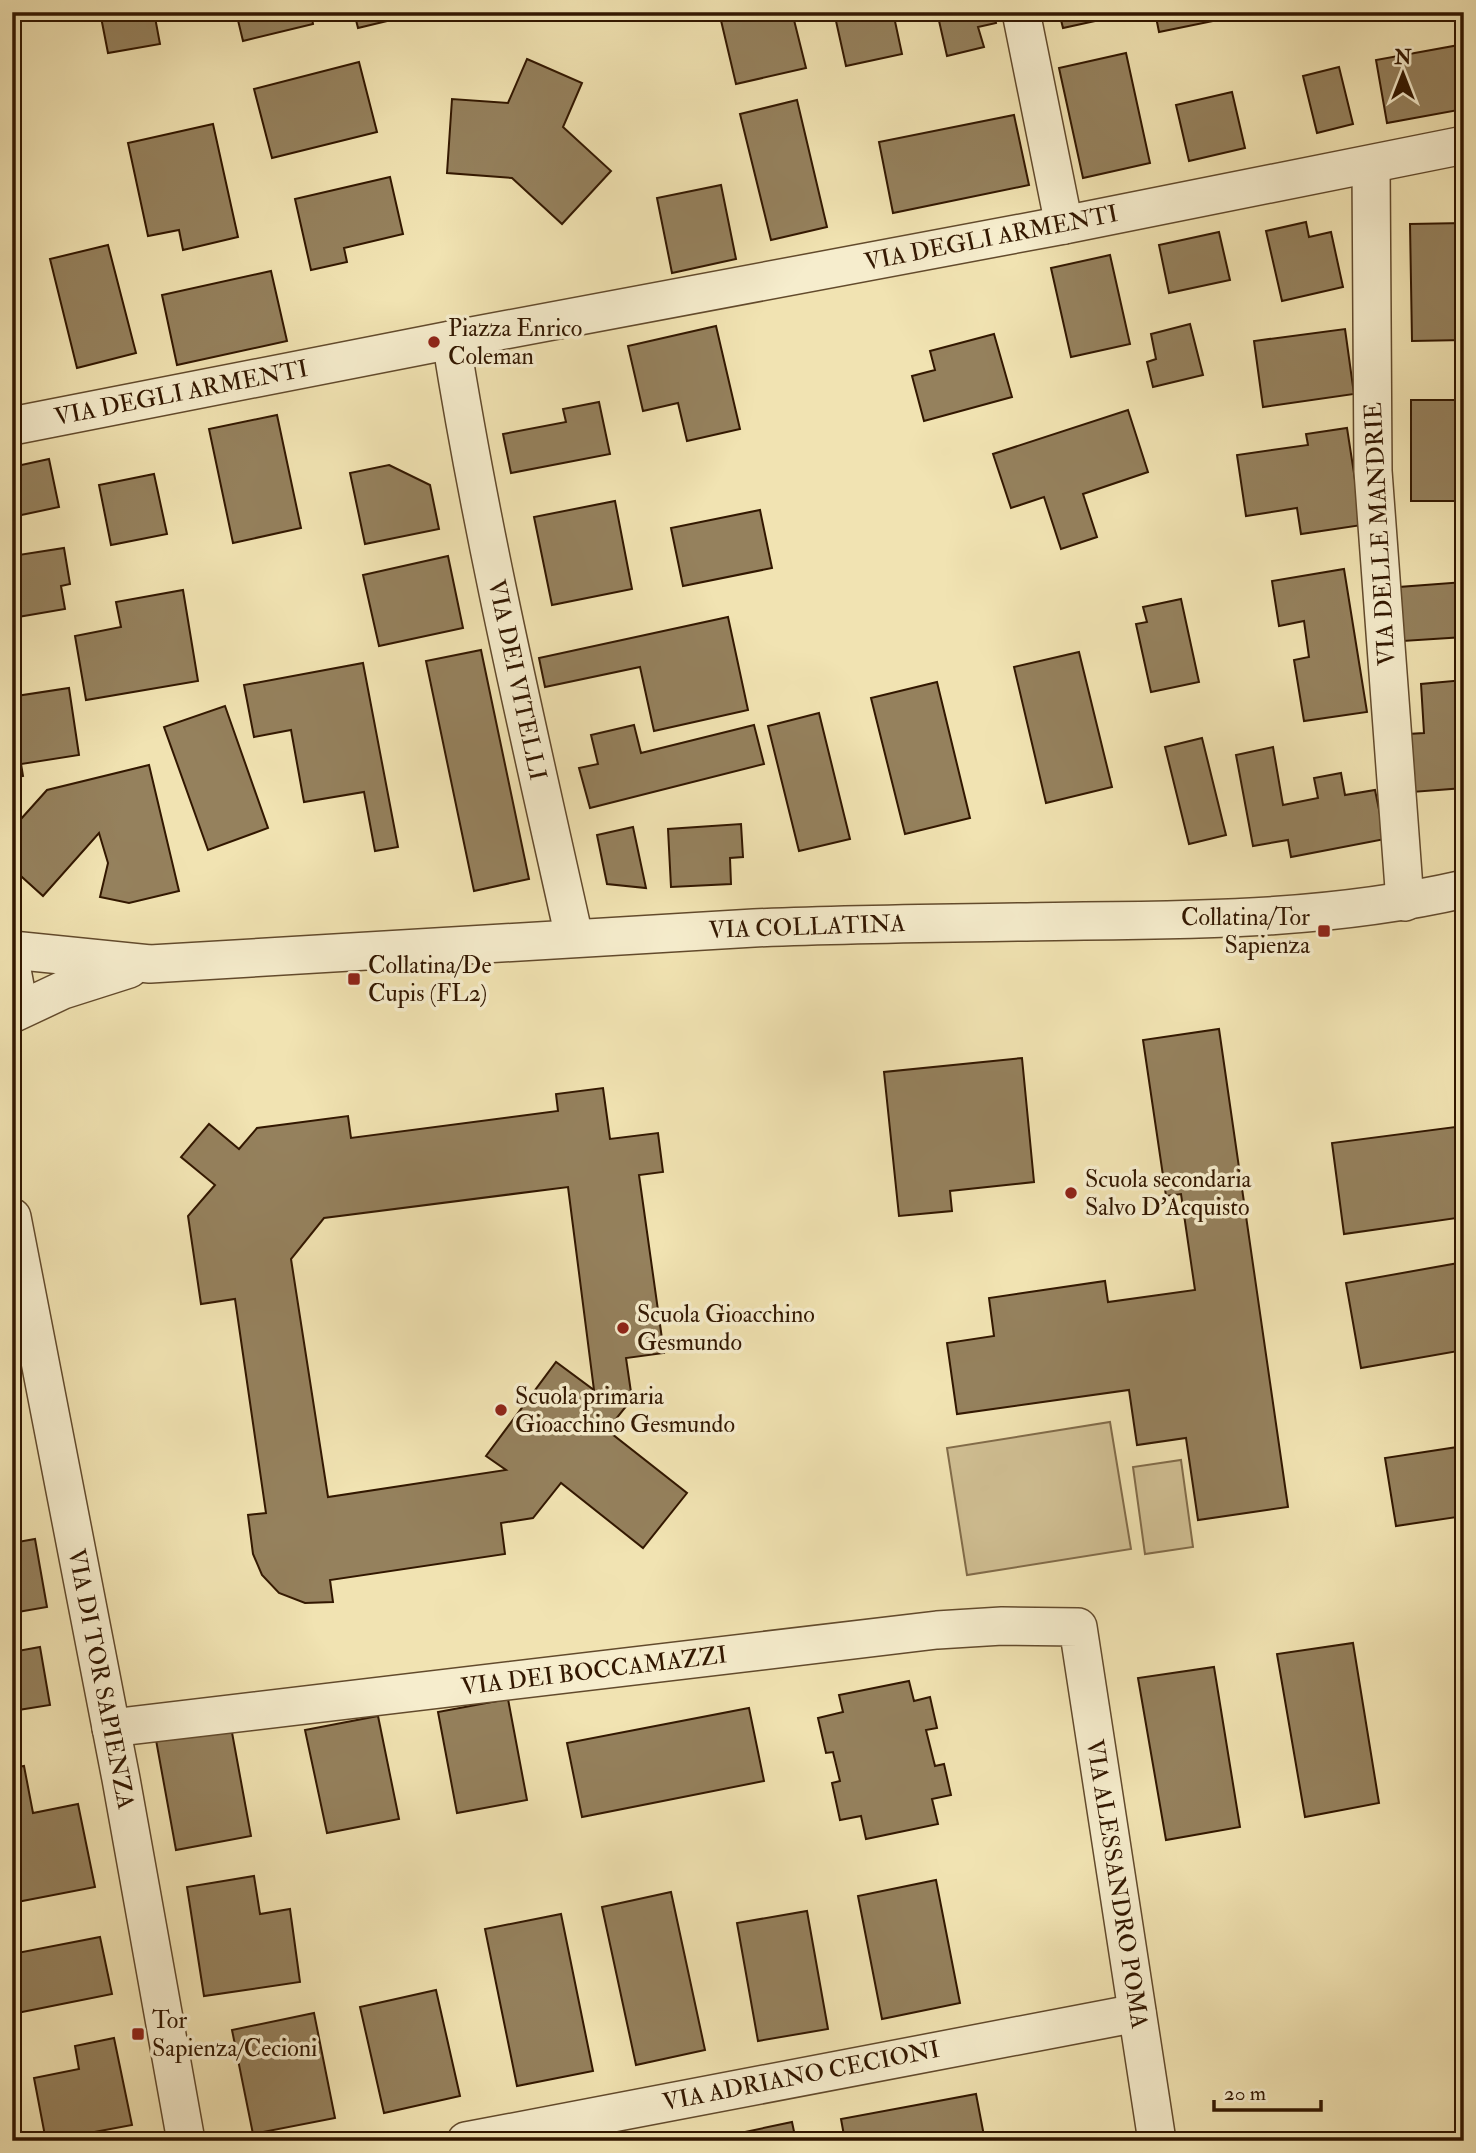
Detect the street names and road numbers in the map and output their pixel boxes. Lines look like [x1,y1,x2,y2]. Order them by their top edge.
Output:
street label: VIA DEGLI ARMENTI [861,198,1121,278]
street label: VIA DEGLI ARMENTI [51,353,311,433]
street label: VIA DELLE MANDRIE [1358,401,1402,667]
street label: VIA DEI VITELLI [481,577,553,783]
street label: VIA COLLATINA [708,908,906,946]
street label: VIA DI TOR SAPIENZA [61,1546,141,1812]
street label: VIA DEI BOCCAMAZZI [459,1639,729,1703]
street label: VIA ALESSANDRO POMA [1079,1737,1155,2031]
street label: VIA ADRIANO CECIONI [660,2034,942,2118]

